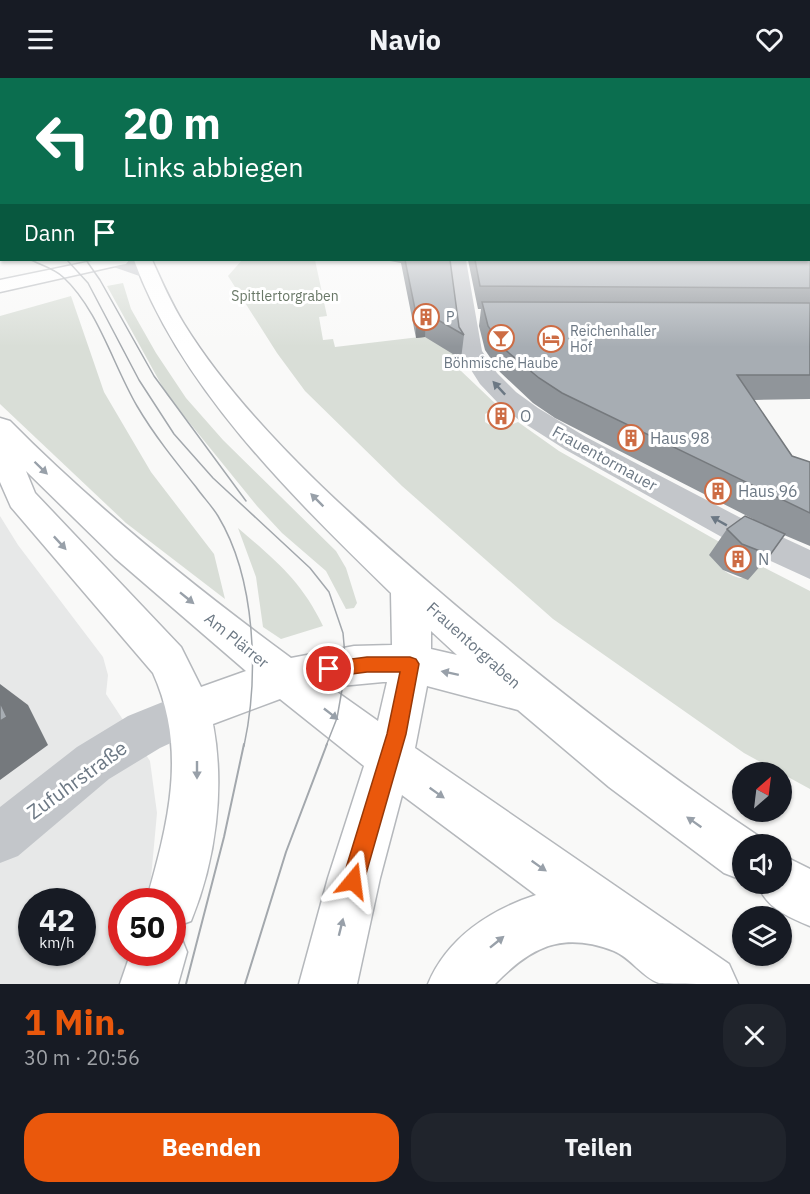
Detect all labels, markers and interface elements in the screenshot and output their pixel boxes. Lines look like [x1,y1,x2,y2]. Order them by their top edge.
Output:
text: Navio [369,22,441,57]
icon: menu [24,23,57,56]
icon: heart [753,23,786,56]
text: 20 m [123,96,221,151]
icon: left [24,102,102,180]
text: Links abbiegen [123,149,304,184]
icon: arrive [88,216,121,249]
text: Dann [24,218,76,247]
park label: Spittlertorgraben [231,287,339,305]
building icon: P [411,302,441,332]
place label: P [446,308,454,326]
place label: Reichenhaller Hof [570,322,656,356]
bar icon: Böhmische Haube [486,323,516,353]
hotel icon: Reichenhaller Hof [536,324,566,354]
place label: Böhmische Haube [444,354,559,372]
one-way arrow [492,381,506,396]
building icon: O [486,401,516,431]
place label: O [520,406,531,426]
street label: Frauentormauer [549,421,661,495]
building icon: Haus 98 [616,423,646,453]
place label: Haus 98 [650,428,710,448]
one-way arrow [33,461,47,475]
building icon: Haus 96 [703,476,733,506]
place label: Haus 96 [738,481,798,501]
one-way arrow [310,494,324,508]
one-way arrow [711,516,728,526]
one-way arrow [53,536,67,550]
building icon: N [723,544,753,574]
place label: N [758,549,769,569]
one-way arrow [179,591,194,604]
street label: Frauentorgraben [423,597,525,693]
street label: Am Plärrer [201,608,273,672]
pin [303,643,354,694]
icon: arrive [312,652,345,685]
one-way arrow [440,668,459,677]
one-way arrow [323,707,339,720]
street label: Zufuhrstraße [21,734,132,825]
one-way arrow [192,760,202,779]
north arrow [732,762,792,822]
map controls [732,762,792,966]
one-way arrow [429,787,445,799]
one-way arrow [687,816,703,828]
button: sound [732,834,792,894]
position arrow [321,849,385,913]
one-way arrow [531,860,547,872]
speed limit sign: 50 [108,888,186,966]
text: 42 [39,900,75,939]
button: layers [732,906,792,966]
one-way arrow [337,918,347,936]
text: km/h [39,933,75,952]
one-way arrow [489,935,505,948]
text: 1 Min. [24,998,127,1045]
button: close [723,1004,786,1067]
text: 30 m · 20:56 [24,1044,140,1071]
button: Beenden [24,1113,399,1182]
button: Teilen [411,1113,786,1182]

